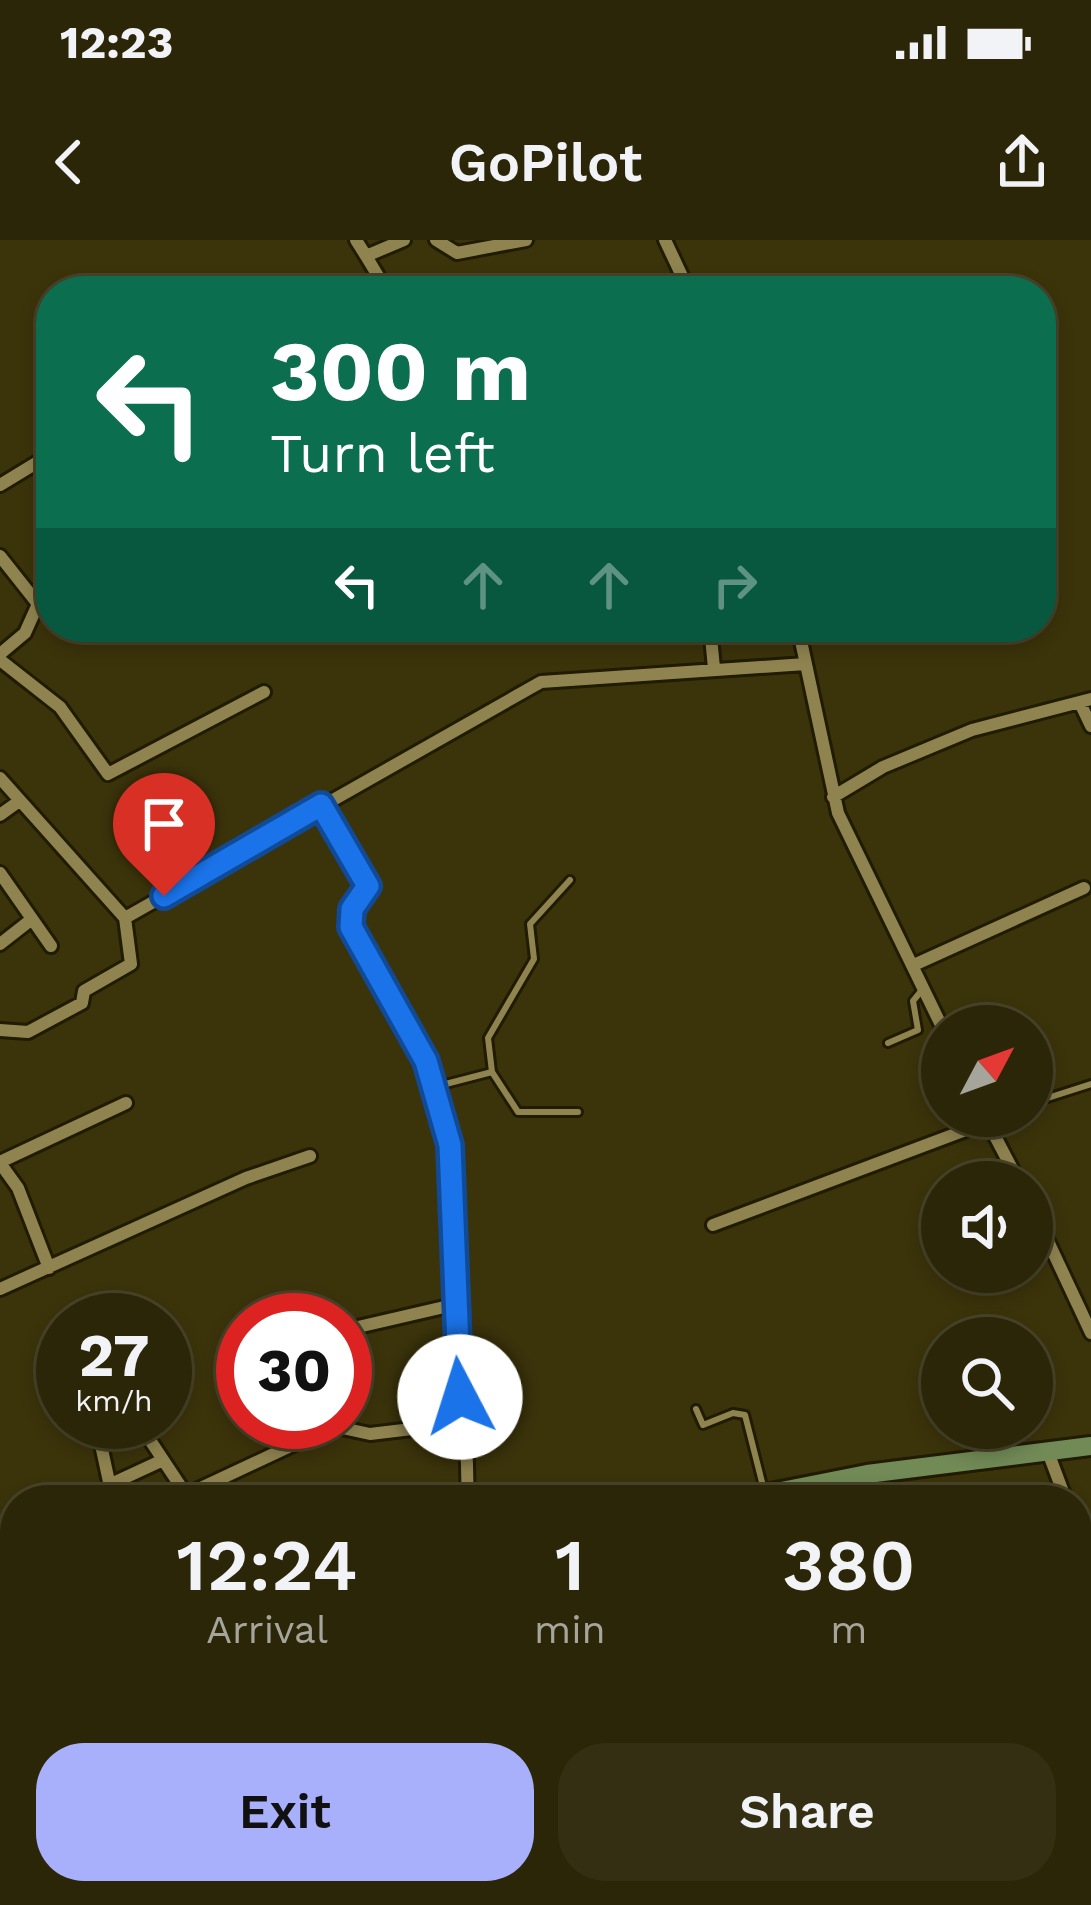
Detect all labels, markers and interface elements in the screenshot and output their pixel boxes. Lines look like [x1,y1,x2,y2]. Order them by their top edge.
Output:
text: 12:23 [60,16,173,69]
icon: back [36,129,102,195]
icon: share [989,129,1055,195]
text: GoPilot [449,131,642,194]
text: 300 m [270,322,531,420]
icon: left [72,324,228,480]
text: Turn left [270,422,495,485]
icon: left [324,552,390,618]
icon: ahead [450,552,516,618]
icon: ahead [576,552,642,618]
icon: right [702,552,768,618]
pin [113,773,215,896]
icon: arrive [131,791,197,857]
north arrow [921,1005,1053,1137]
map controls [921,1005,1053,1449]
button: sound [921,1161,1053,1293]
speed limit sign: 30 [216,1293,372,1449]
button: search [921,1317,1053,1449]
text: 27 [78,1320,150,1391]
position arrow [397,1334,523,1460]
text: km/h [75,1383,153,1418]
text: 12:24 [177,1523,357,1607]
text: 1 [555,1523,585,1607]
text: 380 [782,1523,915,1607]
text: Arrival [206,1607,328,1652]
text: min [534,1607,606,1652]
text: m [830,1607,867,1652]
button: Exit [36,1743,534,1881]
button: Share [558,1743,1056,1881]

